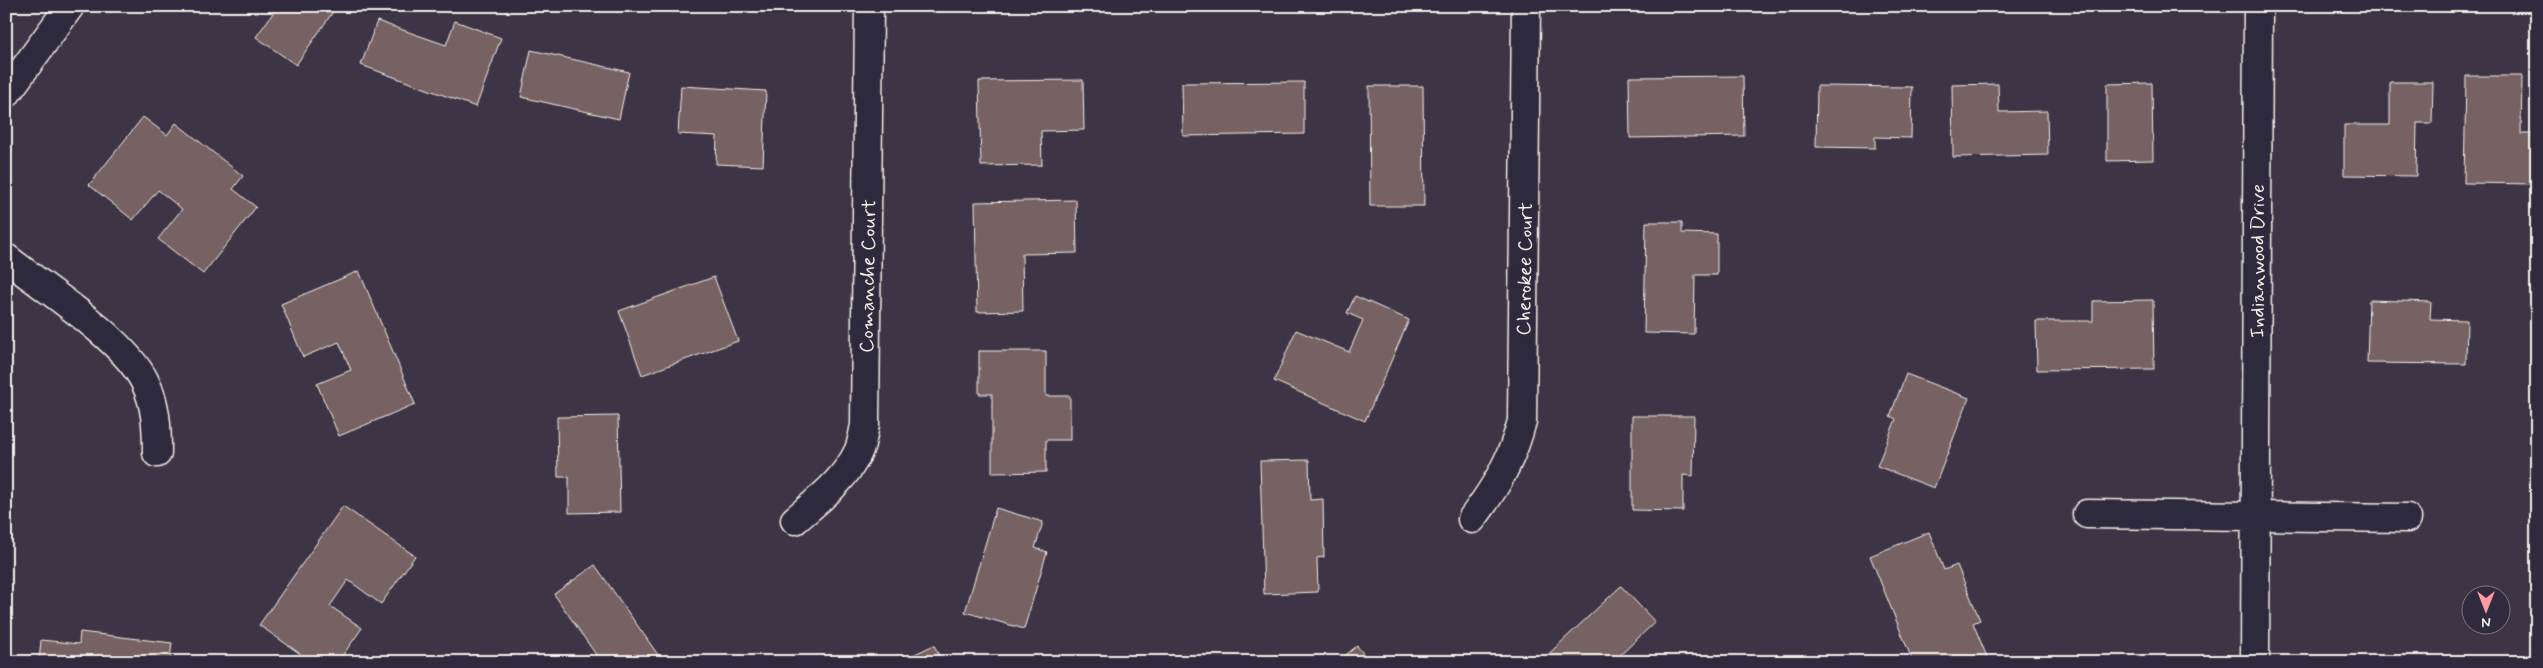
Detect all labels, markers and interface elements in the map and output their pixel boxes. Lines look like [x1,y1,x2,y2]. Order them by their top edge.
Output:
street label: Indianwood Drive [2245,184,2272,338]
street label: Comanche Court [854,199,883,353]
street label: Cherokee Court [1511,202,1540,336]
north arrow [2460,586,2510,636]
text: N [2481,613,2491,631]

